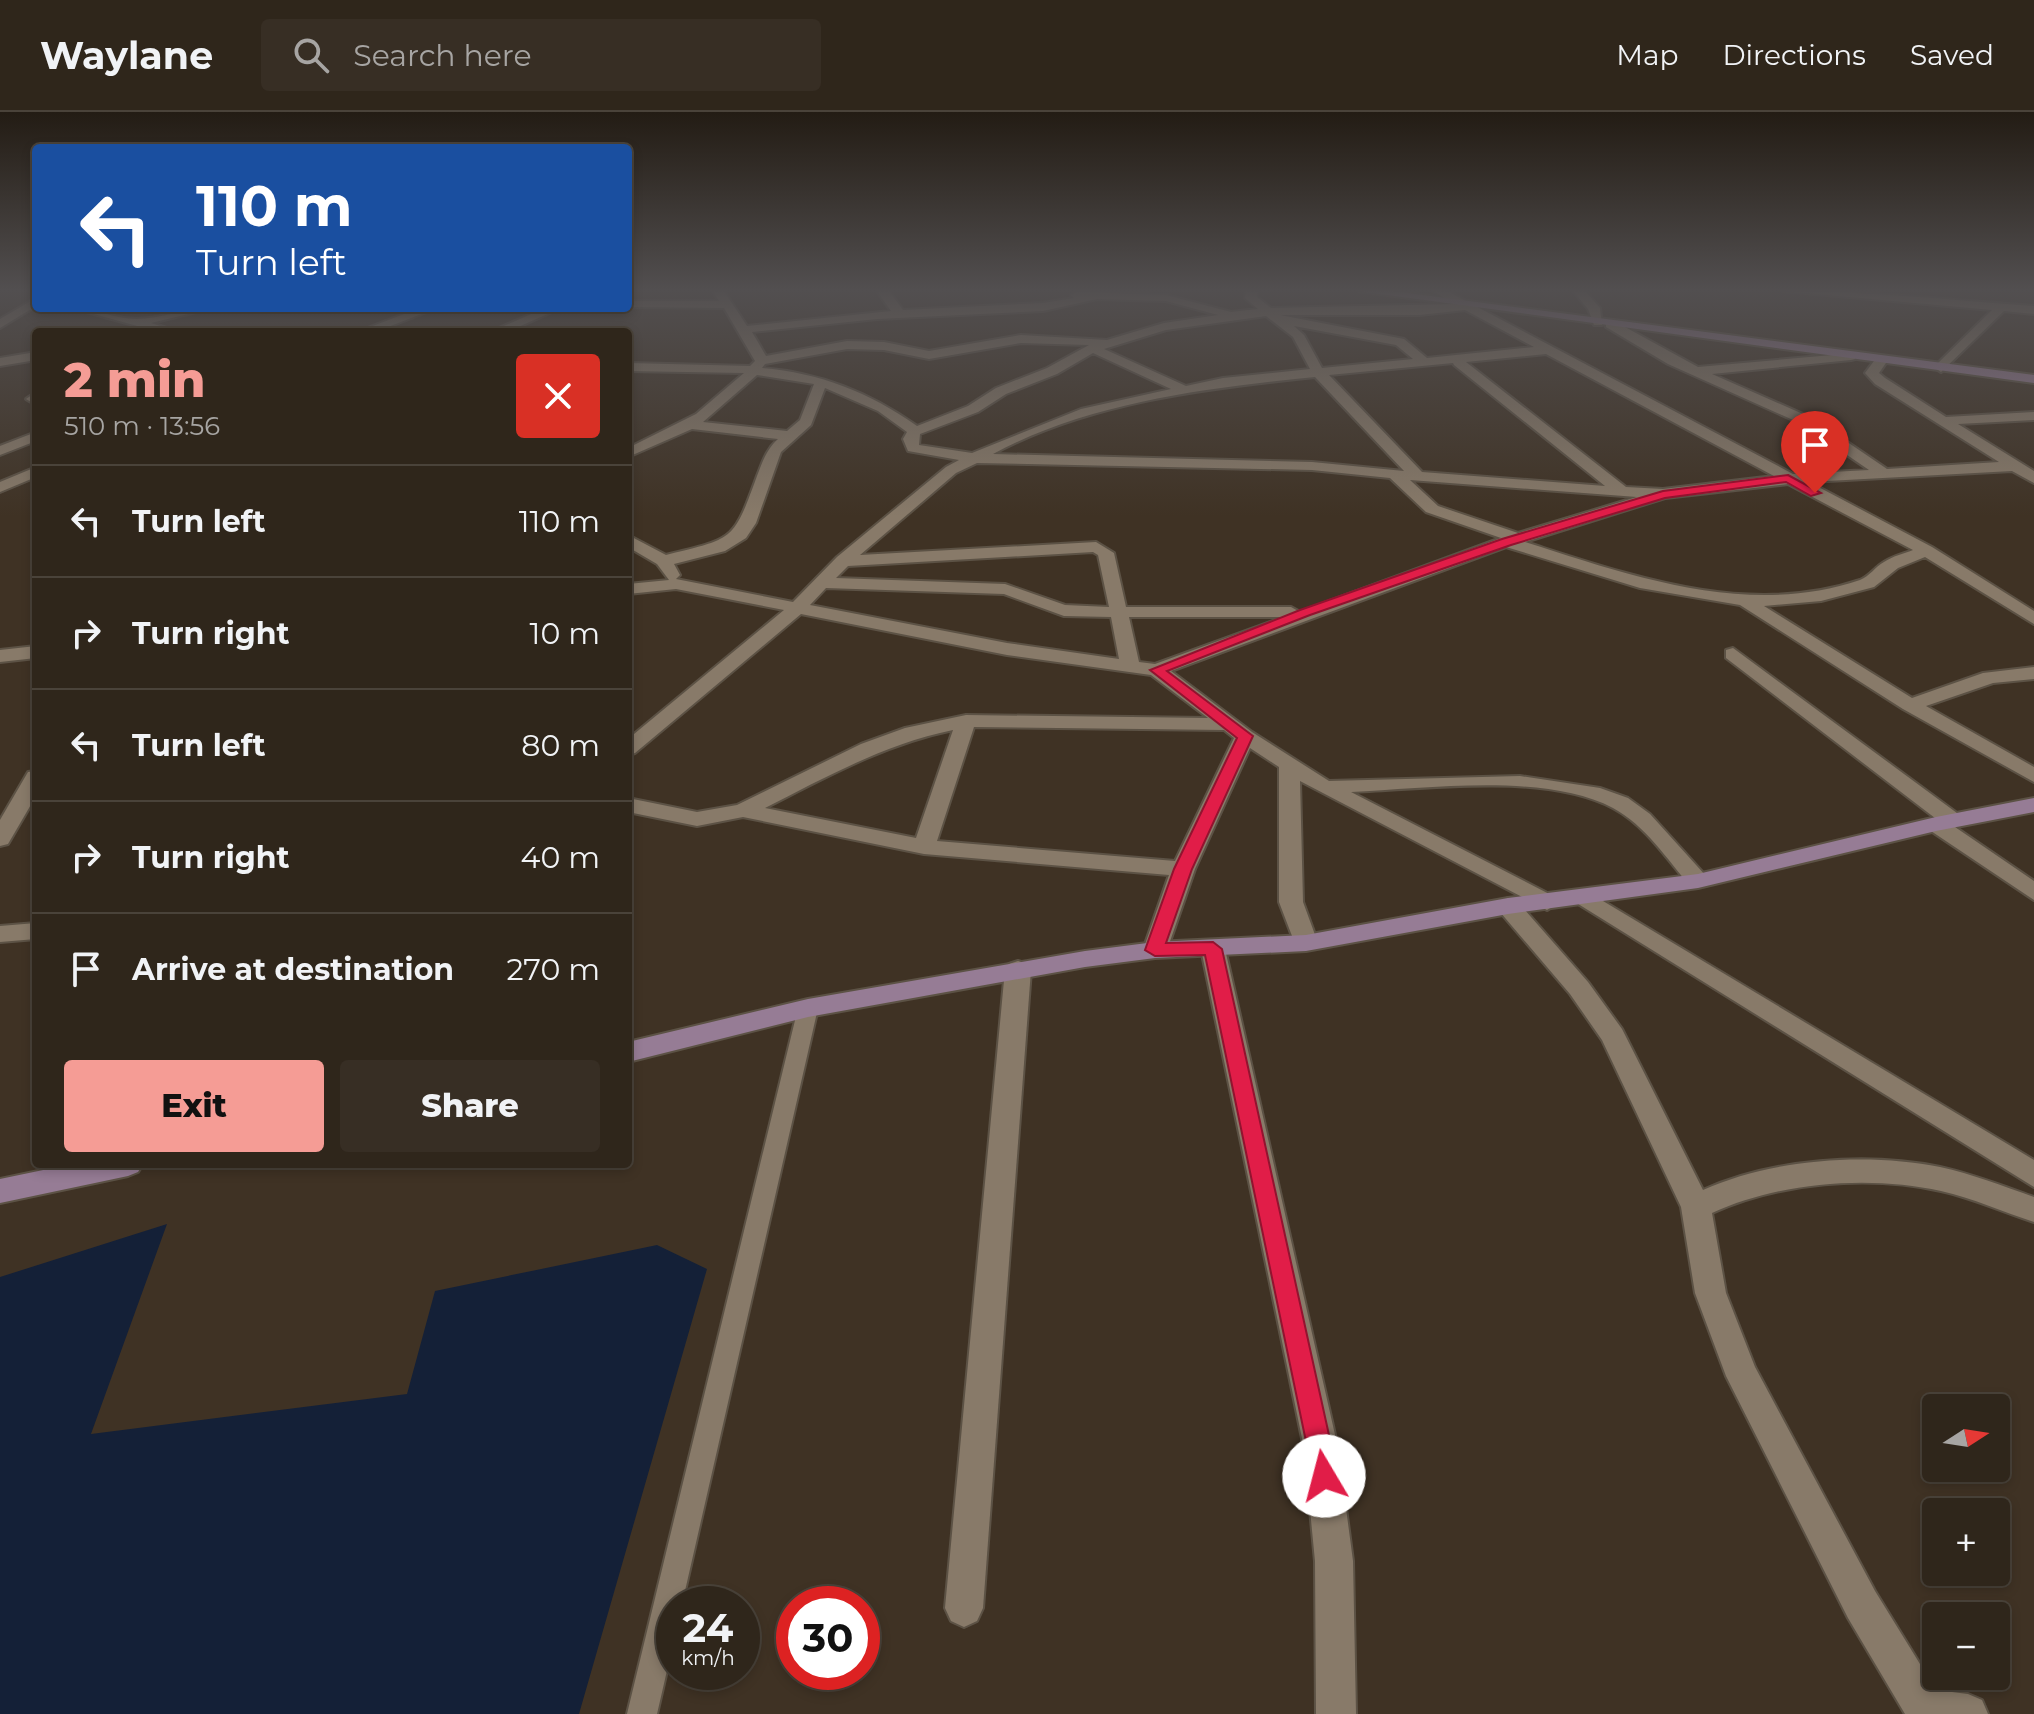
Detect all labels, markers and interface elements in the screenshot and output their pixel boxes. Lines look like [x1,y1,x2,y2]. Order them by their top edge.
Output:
search box [261,19,821,91]
text: Waylane [40,32,213,79]
icon: search [289,33,333,77]
text: Search here [353,37,532,74]
text: Map [1616,38,1678,72]
text: Directions [1722,38,1866,72]
text: Saved [1910,38,1994,72]
text: 110 m [196,172,353,240]
icon: left [64,176,168,280]
text: Turn left [196,240,347,284]
text: 2 min [64,351,205,409]
button: close [516,354,600,438]
text: 510 m · 13:56 [64,410,220,442]
pin [1781,411,1849,493]
icon: arrive [1793,423,1837,467]
icon: left [64,499,108,543]
text: Turn left [132,503,265,540]
text: 110 m [519,503,600,540]
icon: right [64,611,108,655]
text: Turn right [132,615,289,652]
text: 10 m [530,615,600,652]
icon: left [64,723,108,767]
text: Turn left [132,727,265,764]
text: 80 m [521,727,600,764]
icon: right [64,835,108,879]
text: Turn right [132,839,289,876]
text: 40 m [521,839,600,876]
icon: arrive [64,947,108,991]
text: Arrive at destination [132,951,454,988]
text: 270 m [506,951,600,988]
button: Exit [64,1060,324,1152]
button: Share [340,1060,600,1152]
north arrow [1922,1394,2010,1482]
map controls [1922,1394,2010,1690]
position arrow [1282,1434,1366,1518]
button: + [1922,1498,2010,1586]
speed limit sign: 30 [776,1586,880,1690]
button: − [1922,1602,2010,1690]
text: 24 [683,1603,733,1652]
text: km/h [681,1646,735,1670]

